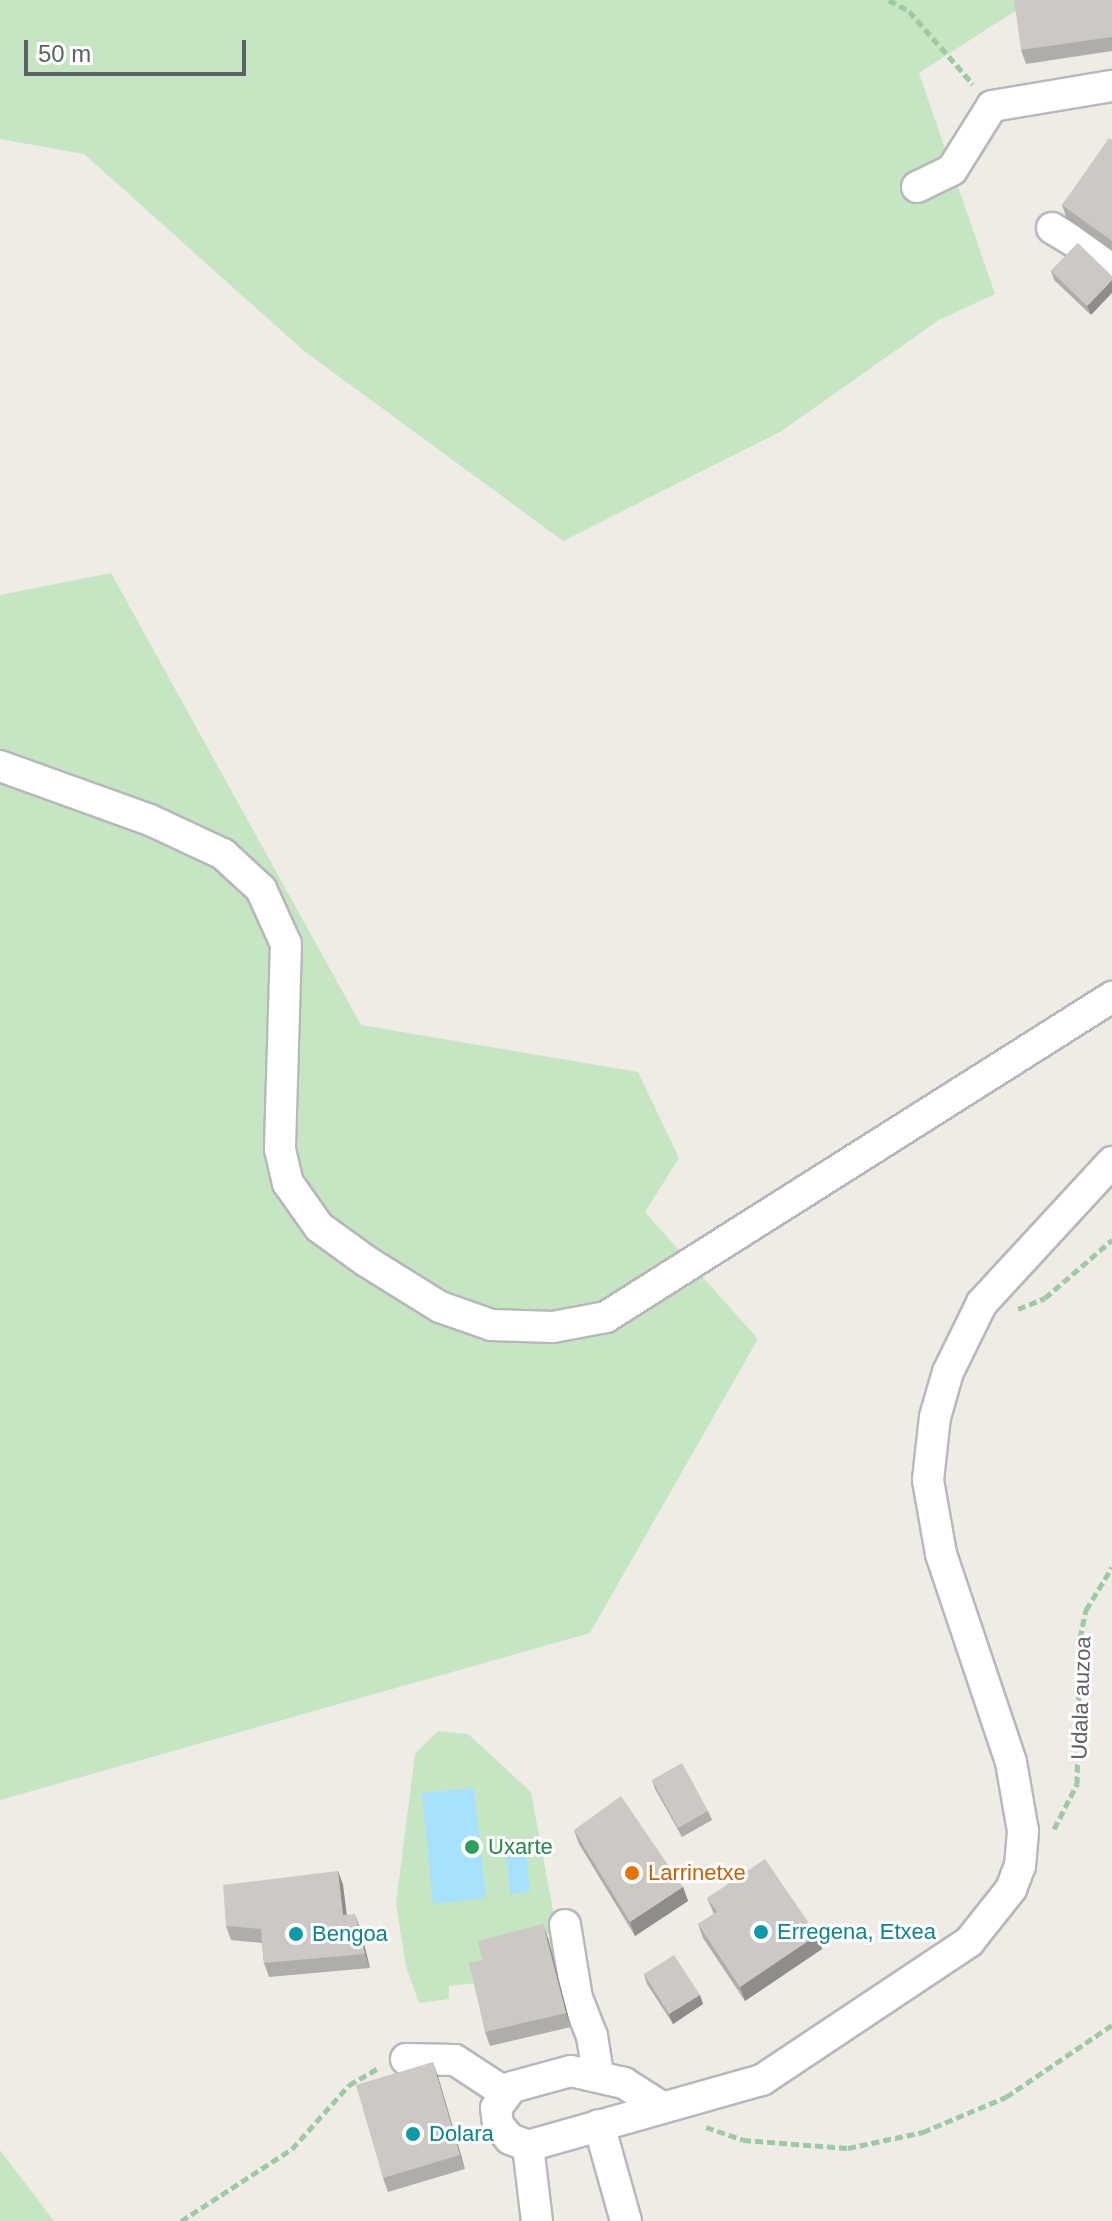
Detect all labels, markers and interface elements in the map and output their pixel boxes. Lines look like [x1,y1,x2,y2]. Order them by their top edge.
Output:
scale bar [28,24,250,74]
text: 50 m [38,40,91,67]
street label: Udala auzoa [1066,1636,1096,1760]
place label: Uxarte [488,1834,553,1860]
marker: Uxarte [463,1838,481,1856]
place label: Larrinetxe [648,1860,746,1886]
marker: Larrinetxe [623,1864,641,1882]
place label: Erregena, Etxea [777,1919,936,1945]
place label: Bengoa [312,1921,388,1947]
marker: Erregena, Etxea [752,1923,770,1941]
marker: Bengoa [287,1925,305,1943]
place label: Dolara [429,2121,494,2147]
marker: Dolara [404,2125,422,2143]

